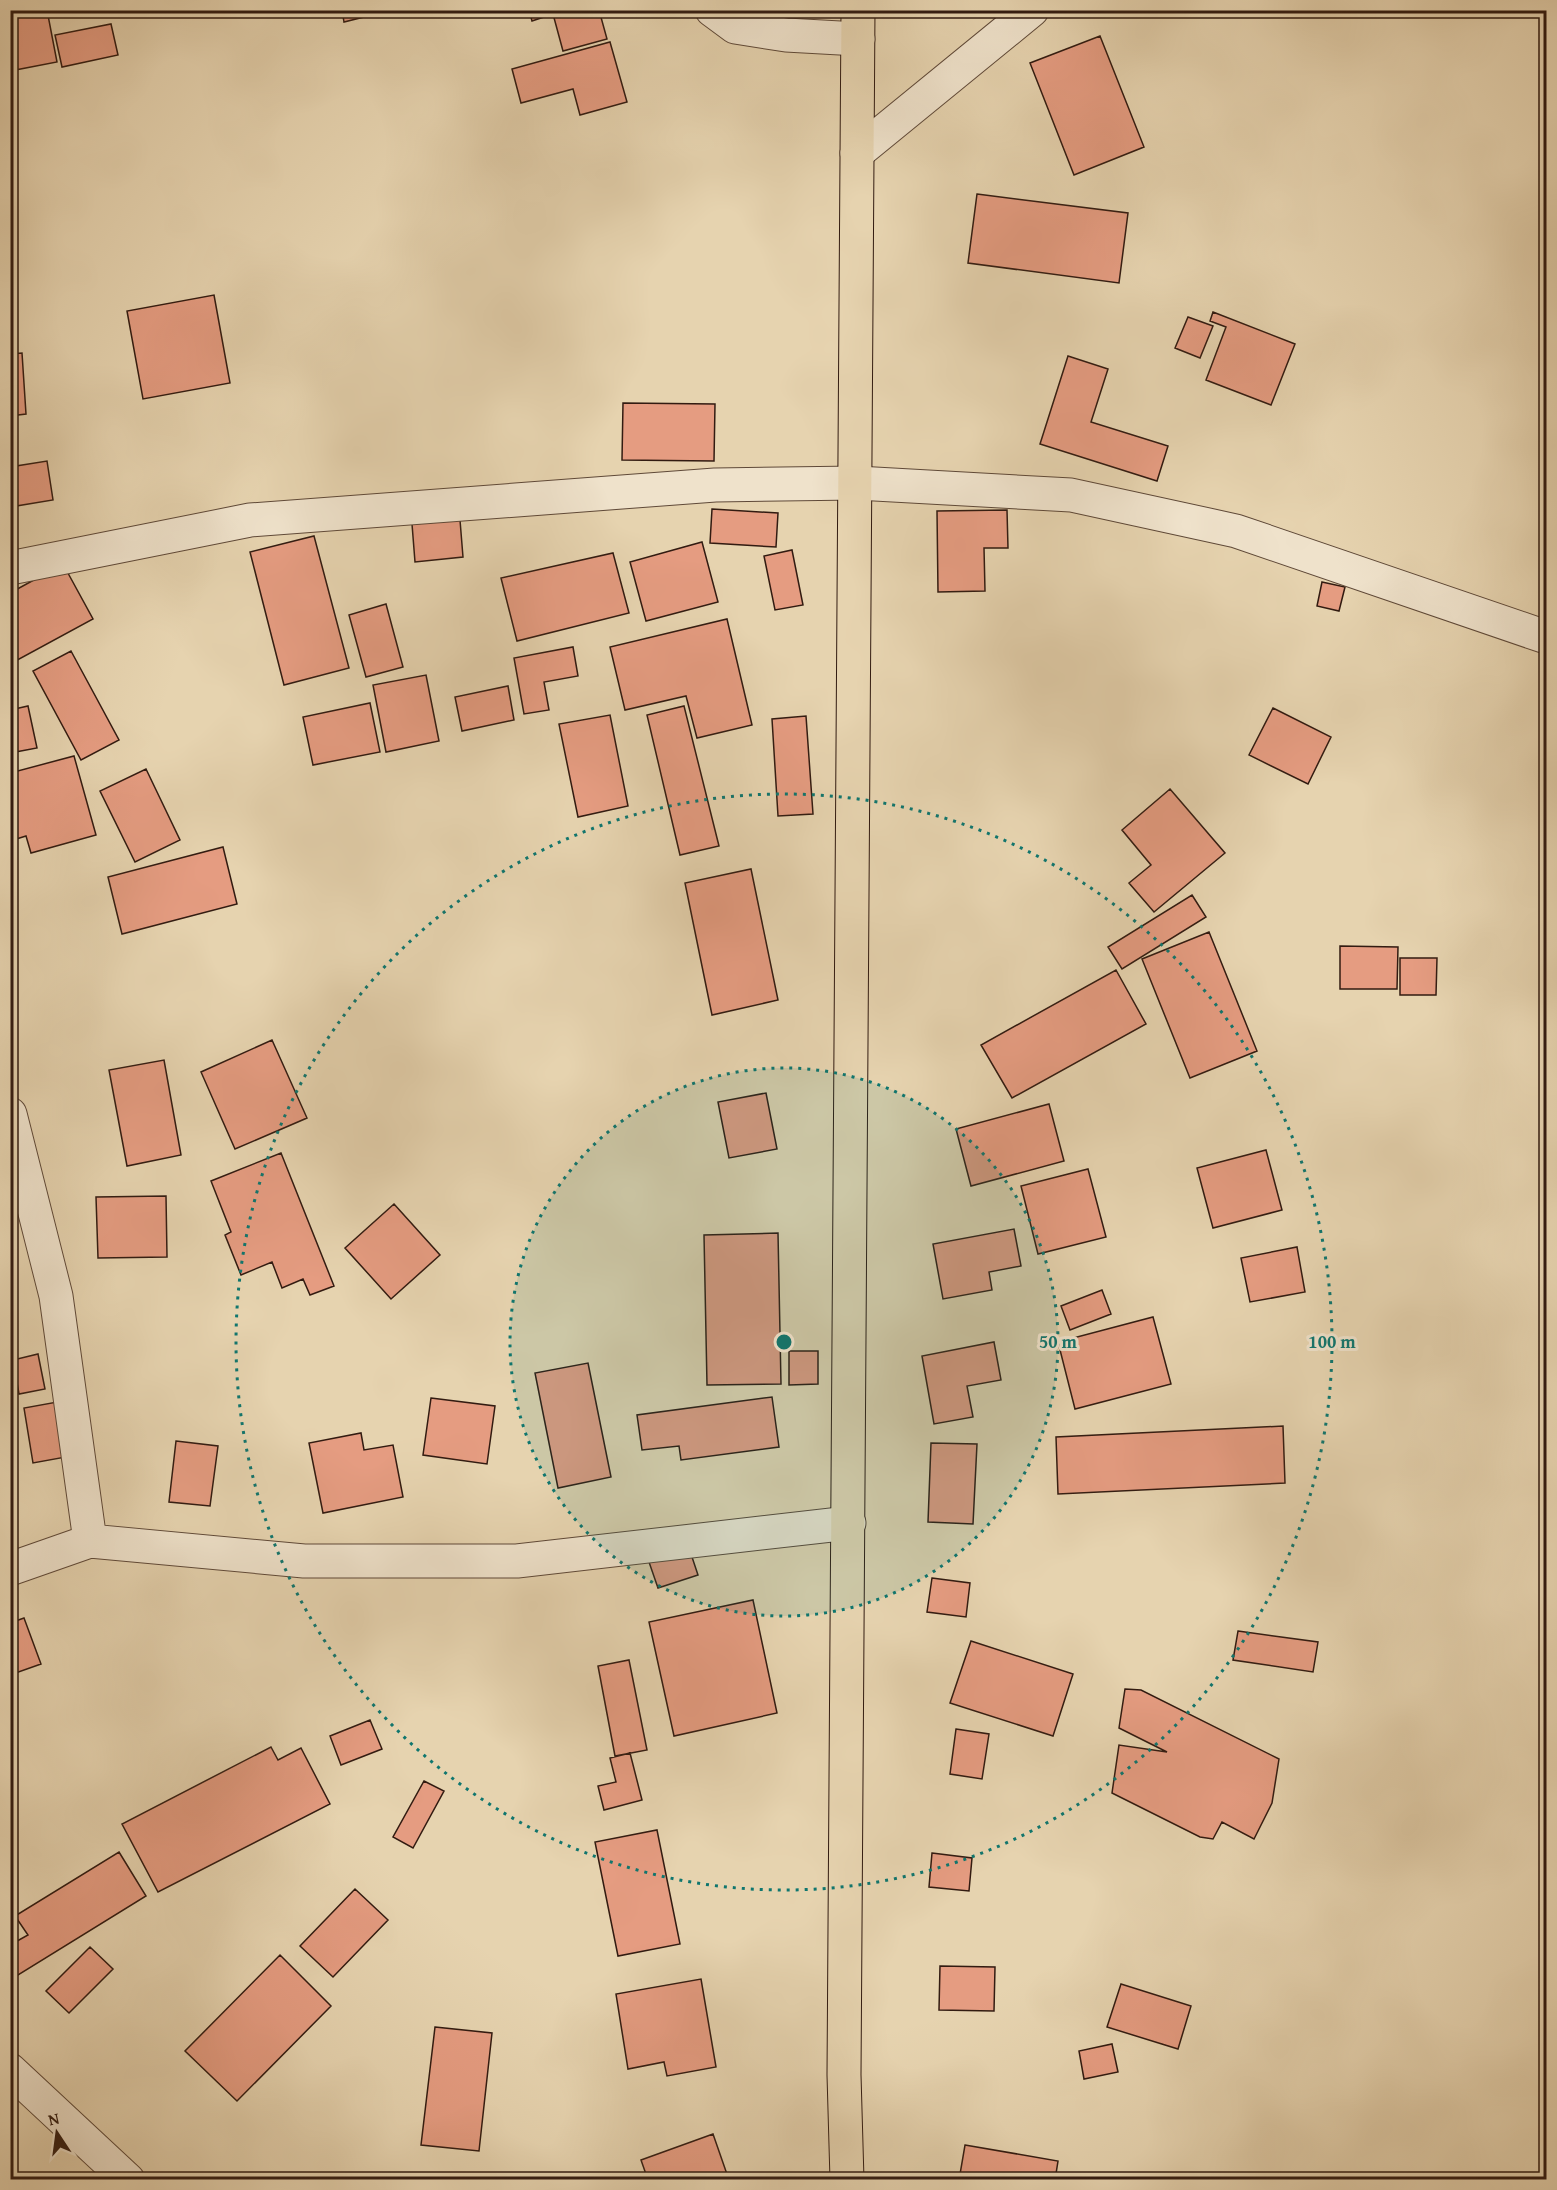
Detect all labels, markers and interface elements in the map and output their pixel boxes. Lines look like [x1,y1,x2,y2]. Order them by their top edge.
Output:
text: 50 m [1039,1328,1078,1355]
text: 100 m [1308,1328,1356,1355]
centre of rings [774,1332,794,1352]
north arrow [27,2103,87,2163]
text: N [46,2105,62,2131]

